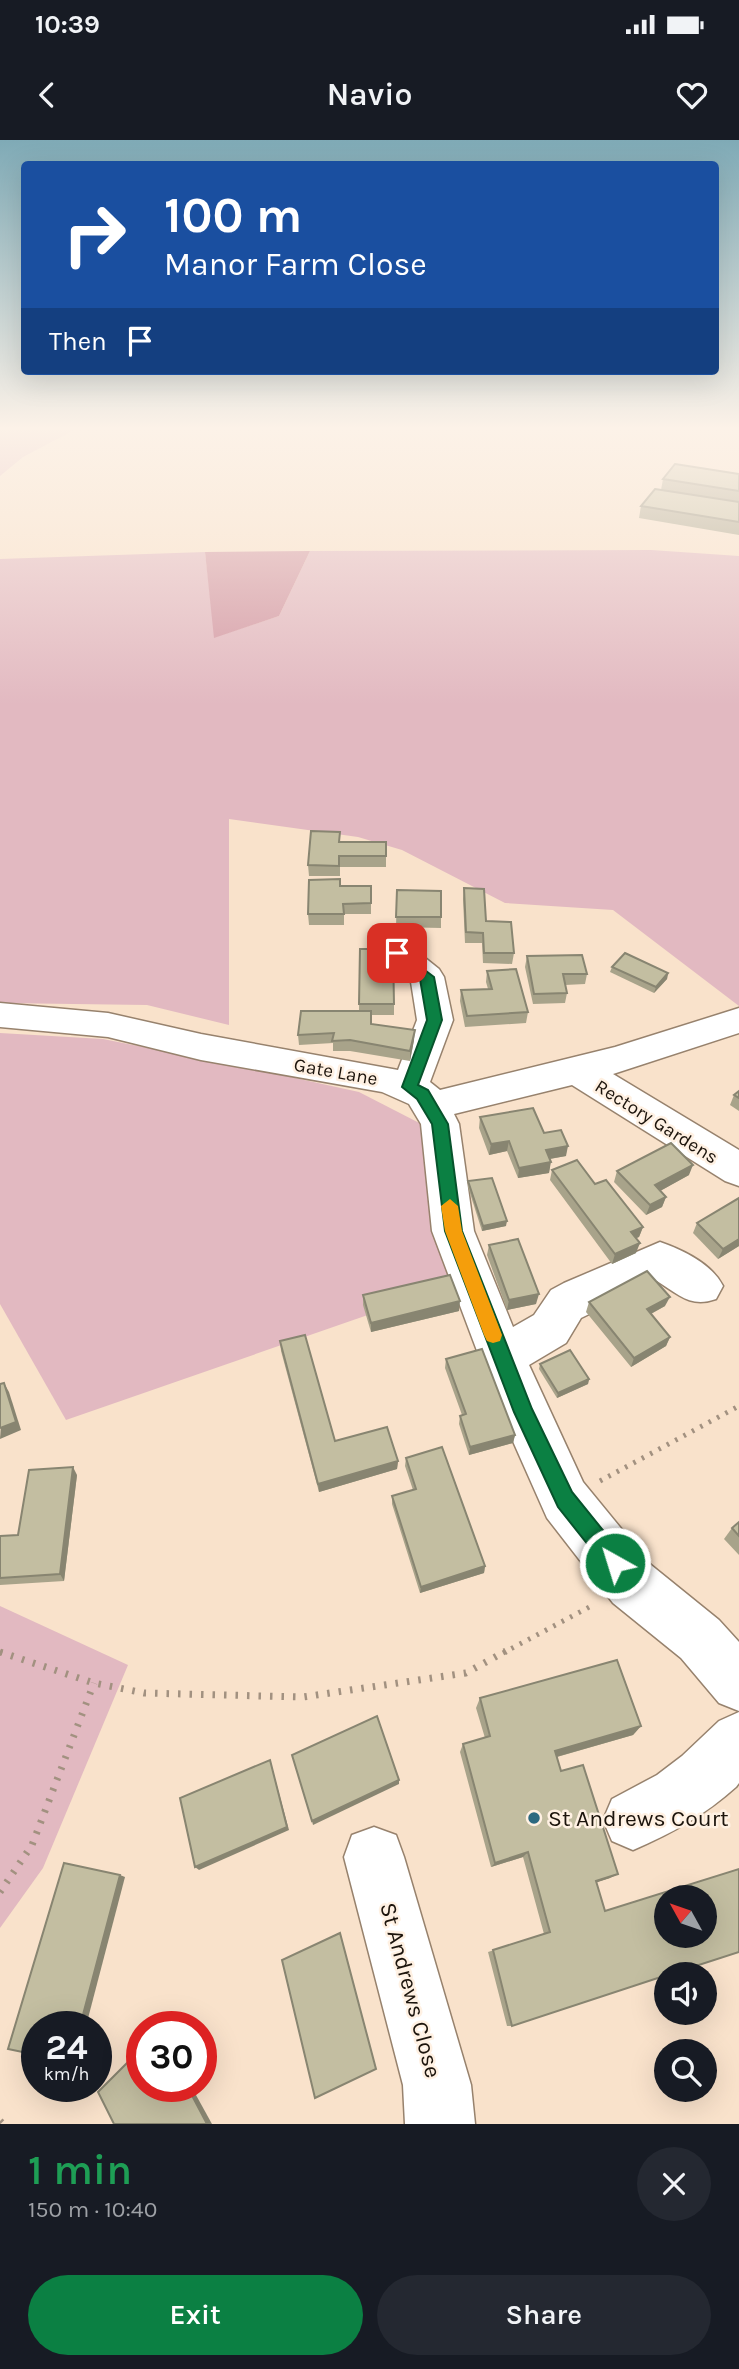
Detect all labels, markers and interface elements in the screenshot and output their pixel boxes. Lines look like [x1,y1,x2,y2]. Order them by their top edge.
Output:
text: 10:39 [35,9,100,40]
icon: back [28,76,66,114]
text: Navio [327,76,412,113]
icon: heart [673,76,711,114]
text: 100 m [164,187,302,244]
icon: right [49,189,140,280]
text: Manor Farm Close [164,246,427,283]
icon: arrive [121,322,159,360]
text: Then [49,326,107,357]
pin [367,923,427,983]
icon: arrive [378,934,416,972]
street label: Gate Lane [292,1054,379,1090]
street label: Rectory Gardens [591,1075,722,1169]
position arrow [578,1526,652,1600]
place label: St Andrews Court [548,1805,729,1832]
marker: St Andrews Court [526,1810,542,1826]
north arrow [654,1885,718,1948]
map controls [654,1885,717,2102]
street label: St Andrews Close [374,1900,447,2081]
button: sound [654,1962,717,2025]
speed limit sign: 30 [126,2011,217,2102]
text: 24 [46,2027,88,2068]
button: search [654,2039,717,2102]
text: km/h [44,2063,89,2085]
text: 1 min [28,2145,132,2195]
button: close [637,2147,711,2221]
text: 150 m · 10:40 [28,2196,157,2223]
button: Exit [28,2275,363,2355]
button: Share [377,2275,711,2355]

